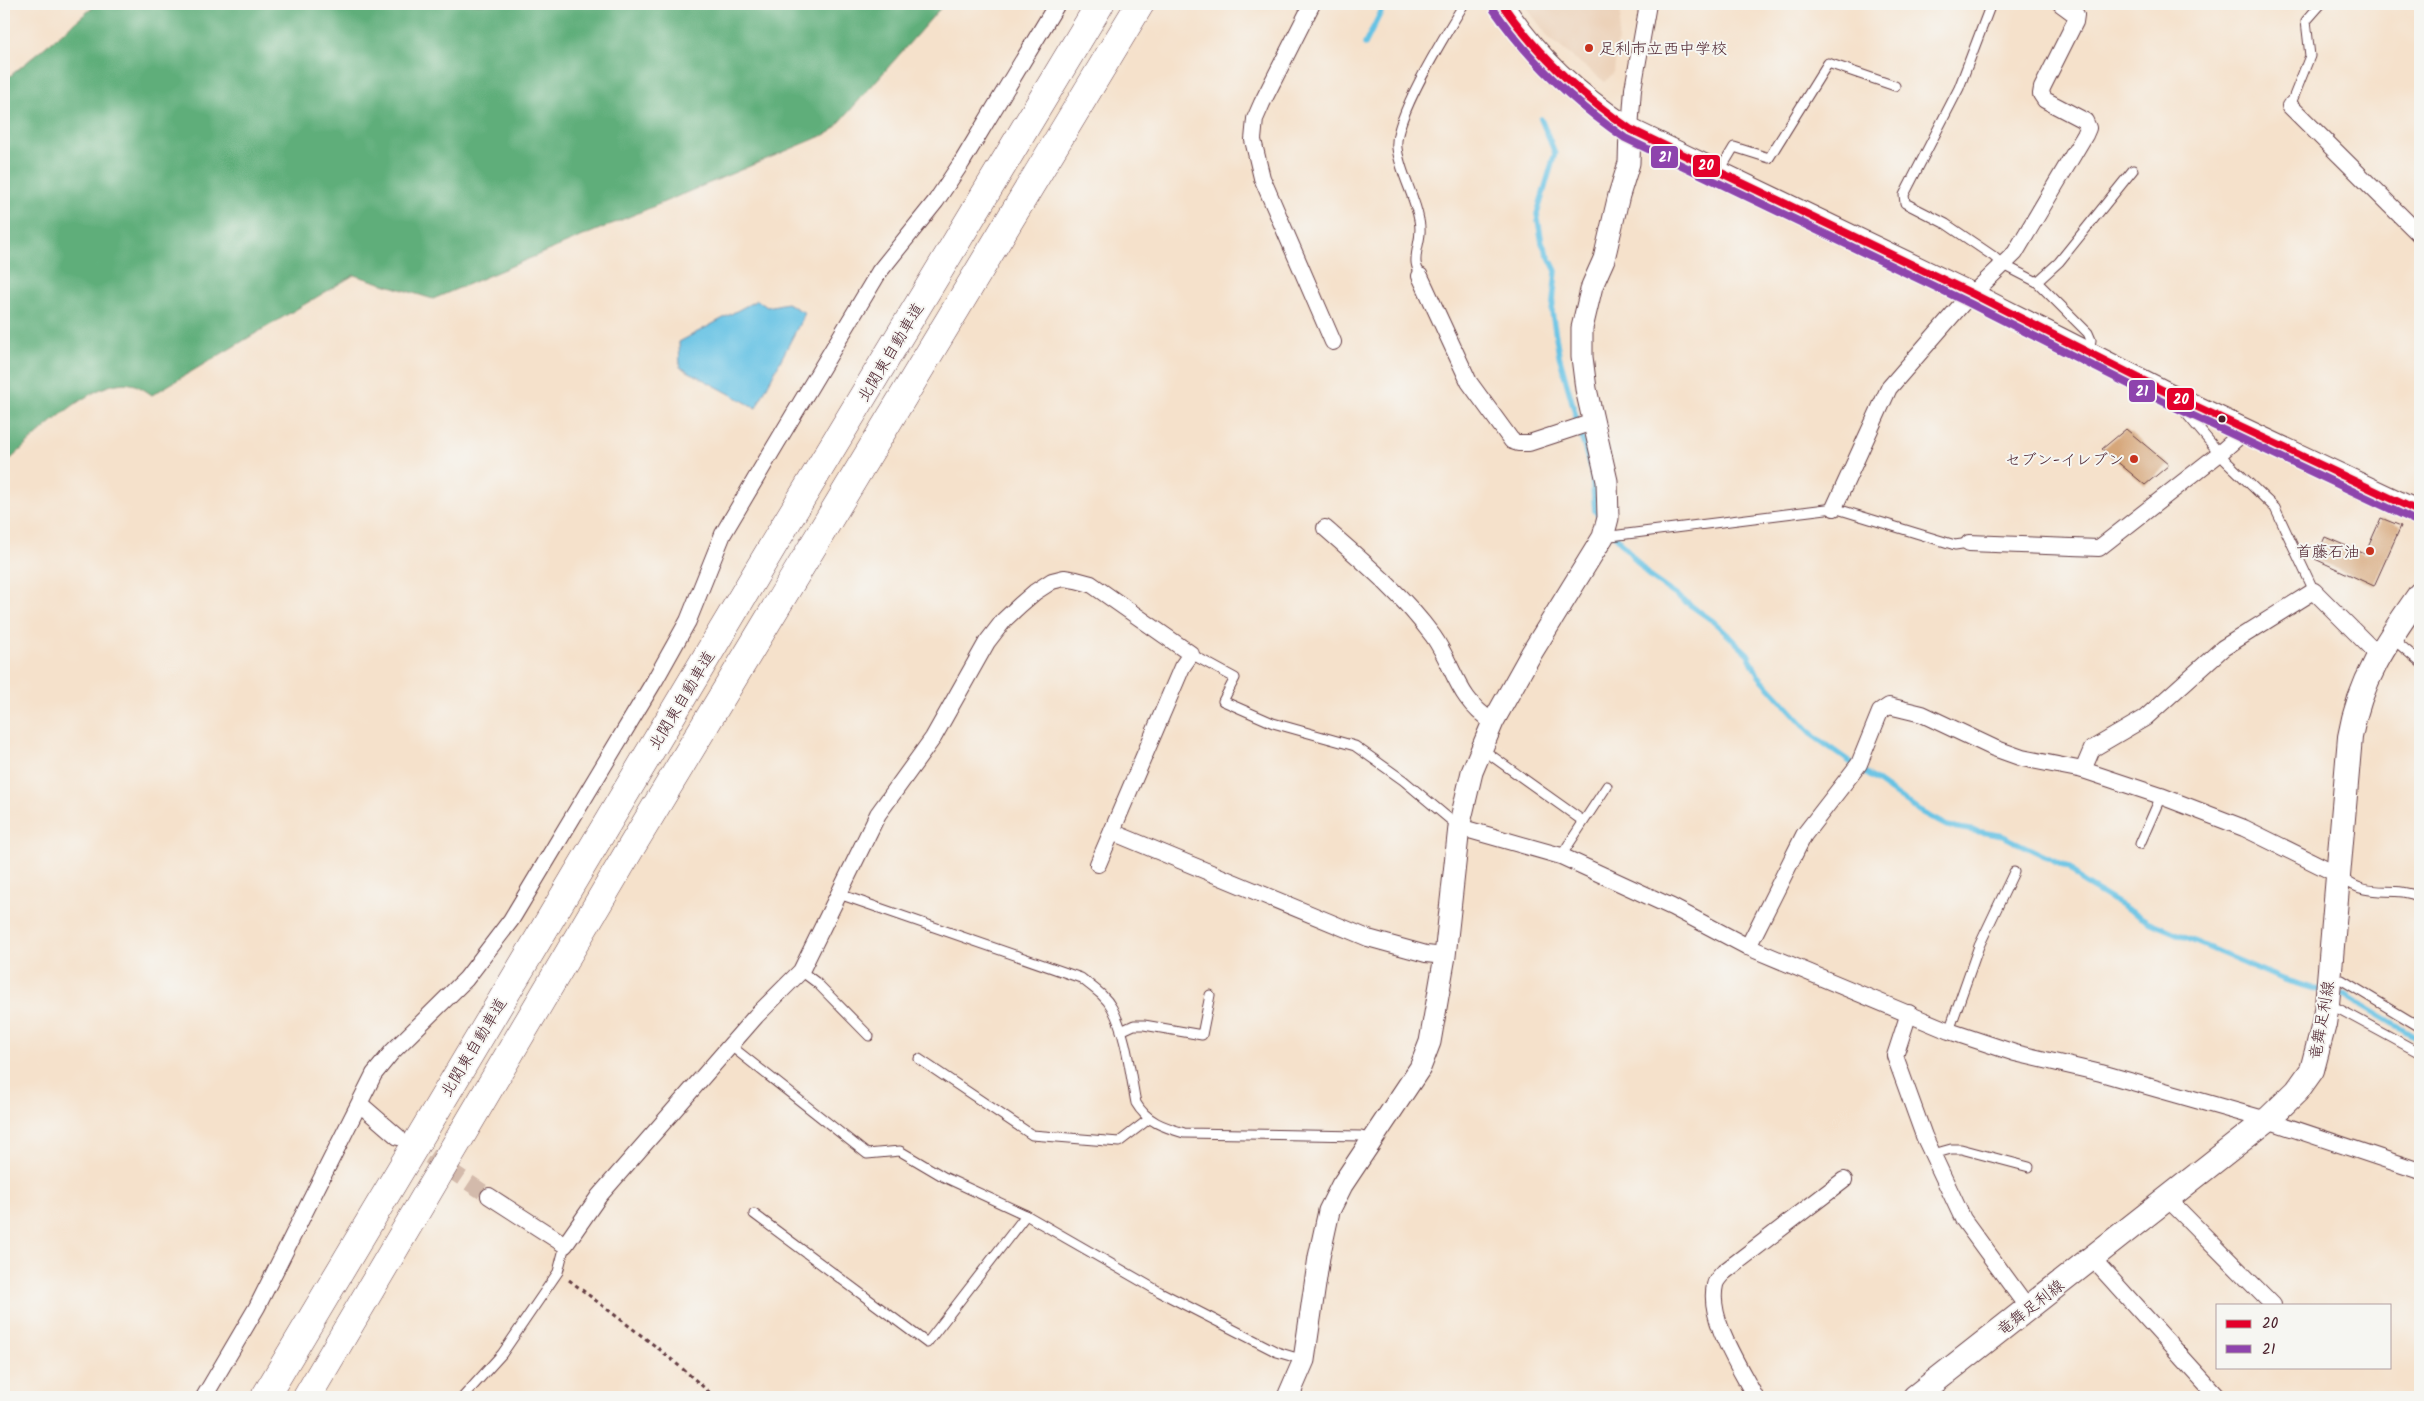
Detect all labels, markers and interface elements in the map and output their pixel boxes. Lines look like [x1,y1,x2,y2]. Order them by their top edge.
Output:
place label: 足利市立西中学校 [1599,37,1727,62]
marker: 足利市立西中学校 [1583,42,1595,54]
line badge: 21 [1650,145,1679,169]
text: 21 [1659,147,1672,169]
line badge: 20 [1692,154,1721,178]
text: 20 [1698,155,1714,177]
street label: 北関東自動車道 [852,298,931,407]
line badge: 21 [2128,379,2156,403]
text: 21 [2136,381,2149,403]
line badge: 20 [2166,387,2195,411]
text: 20 [2173,389,2189,411]
unlabelled marker [2217,414,2227,424]
place label: セブン-イレブン [2005,448,2124,473]
marker: セブン-イレブン [2128,453,2140,465]
place label: 首藤石油 [2296,540,2360,565]
marker: 首藤石油 [2364,545,2376,557]
street label: 北関東自動車道 [643,646,722,755]
street label: 竜舞足利線 [2303,979,2342,1062]
street label: 北関東自動車道 [435,993,514,1102]
street label: 竜舞足利線 [1992,1274,2070,1343]
legend [2216,1304,2392,1368]
text: 20 [2262,1312,2279,1336]
text: 21 [2262,1338,2276,1362]

